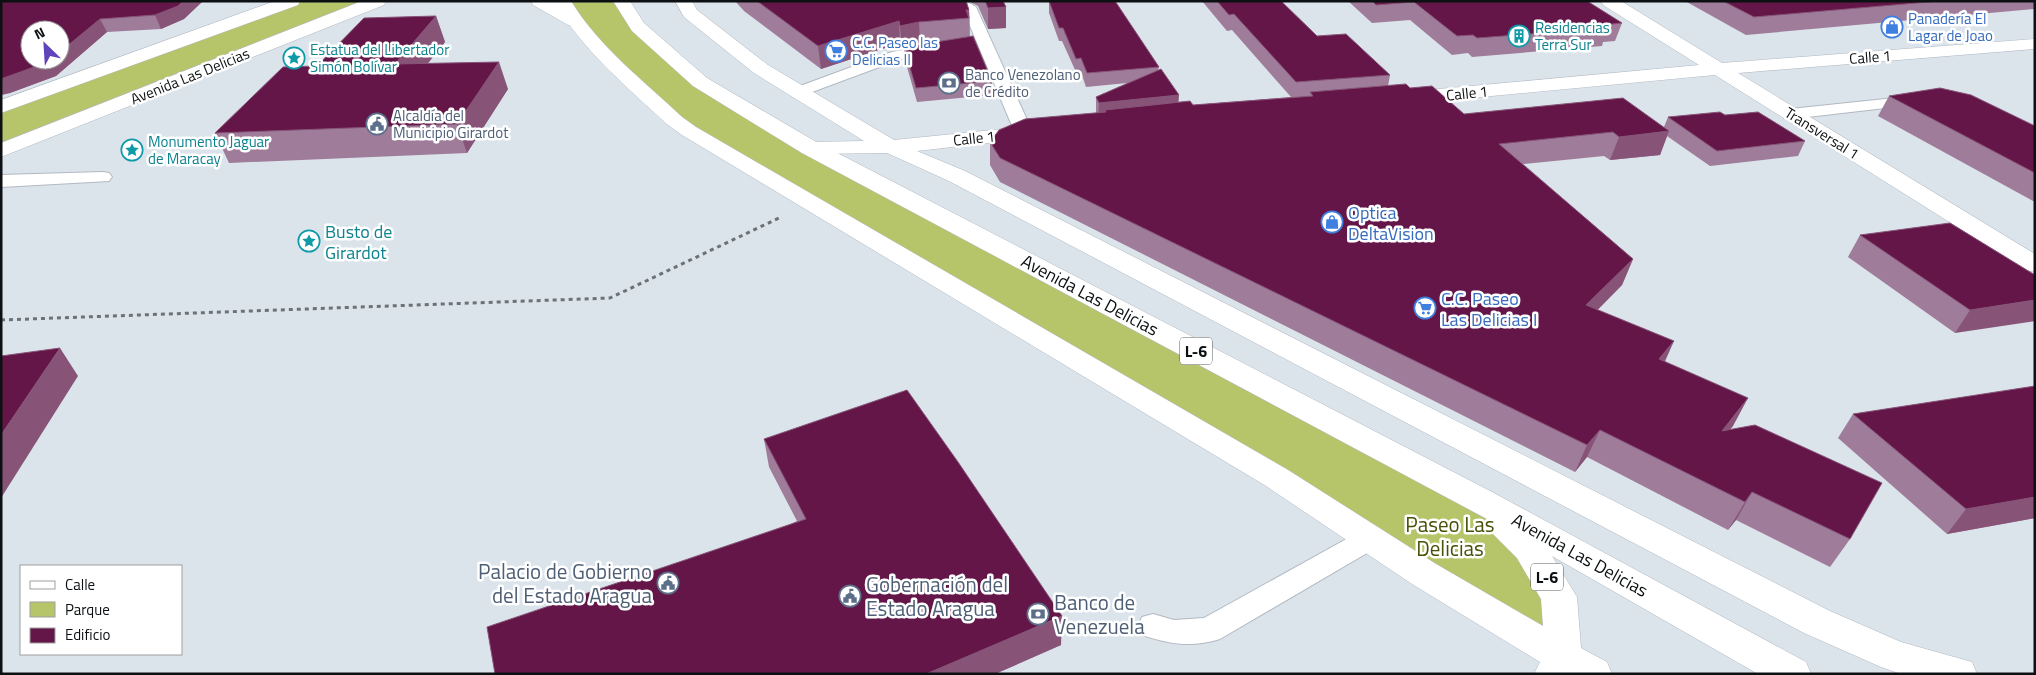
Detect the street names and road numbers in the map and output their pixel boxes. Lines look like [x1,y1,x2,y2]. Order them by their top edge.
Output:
street label: Avenida Las Delicias [127,42,253,110]
street label: Calle 1 [1848,44,1892,70]
street label: Calle 1 [1445,79,1489,107]
street label: Transversal 1 [1780,101,1864,165]
street label: Calle 1 [952,124,996,152]
street label: Avenida Las Delicias [1017,247,1163,343]
road number: L-6 [1180,338,1212,364]
street label: Avenida Las Delicias [1507,506,1653,604]
road number: L-6 [1531,564,1563,590]

